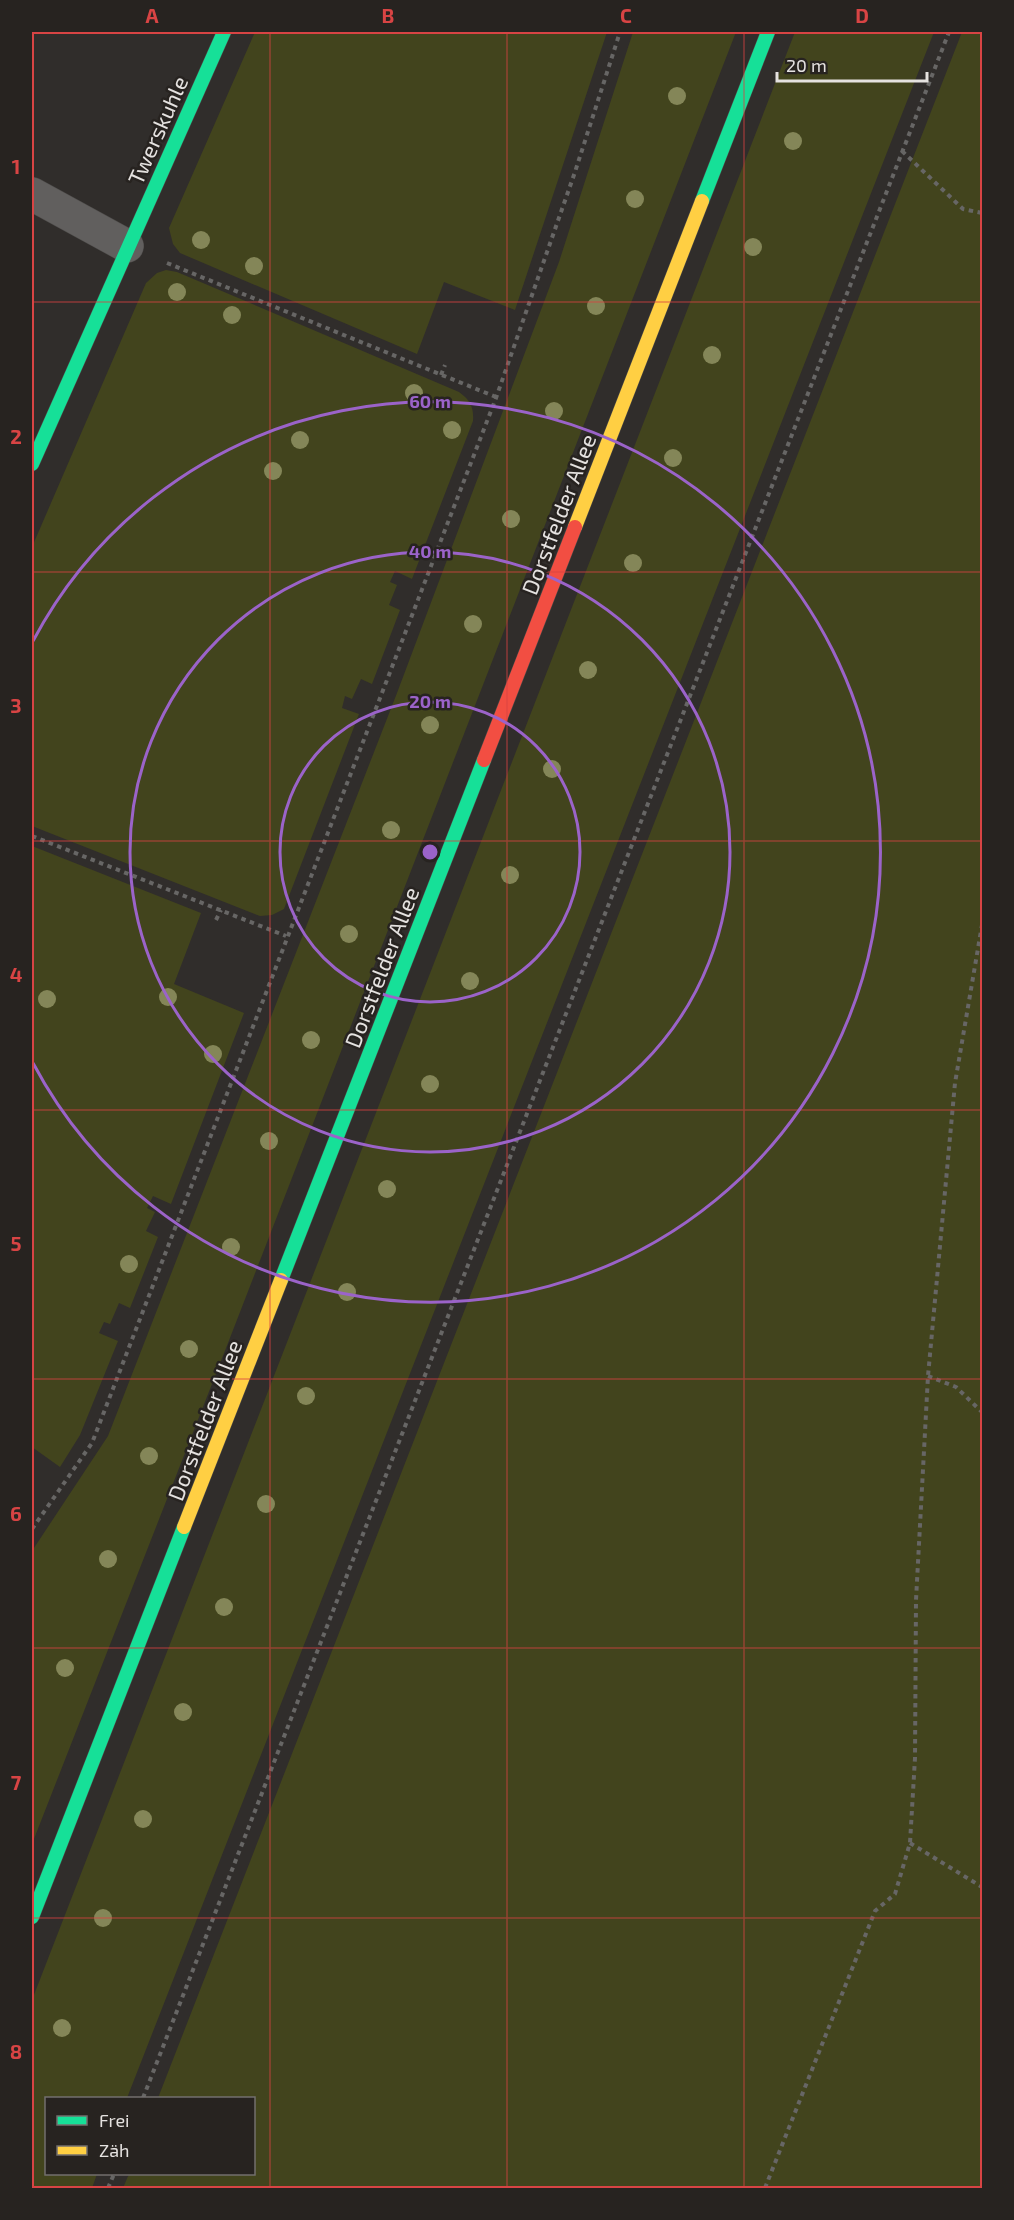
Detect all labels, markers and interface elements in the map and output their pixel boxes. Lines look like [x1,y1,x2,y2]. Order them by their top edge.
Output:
text: A [145,3,159,27]
text: B [382,3,394,27]
text: C [620,3,632,27]
text: D [855,3,869,27]
scale bar [777,45,927,83]
text: 20 m [786,54,827,76]
street label: Twerskuhle [122,72,192,188]
text: 1 [12,154,20,178]
text: 60 m [409,390,451,412]
text: 2 [10,424,22,448]
street label: Dorstfelder Allee [515,430,601,598]
text: 40 m [409,540,451,562]
text: 20 m [409,690,451,712]
text: 3 [10,693,22,717]
centre of rings [420,842,440,862]
street label: Dorstfelder Allee [338,883,424,1051]
text: 4 [10,962,23,986]
text: 5 [10,1231,22,1255]
street label: Dorstfelder Allee [161,1336,247,1504]
text: 6 [10,1501,22,1525]
text: 7 [11,1770,22,1794]
text: 8 [10,2039,22,2063]
legend [45,2097,255,2175]
text: Frei [99,2109,130,2131]
text: Zäh [99,2139,130,2161]

